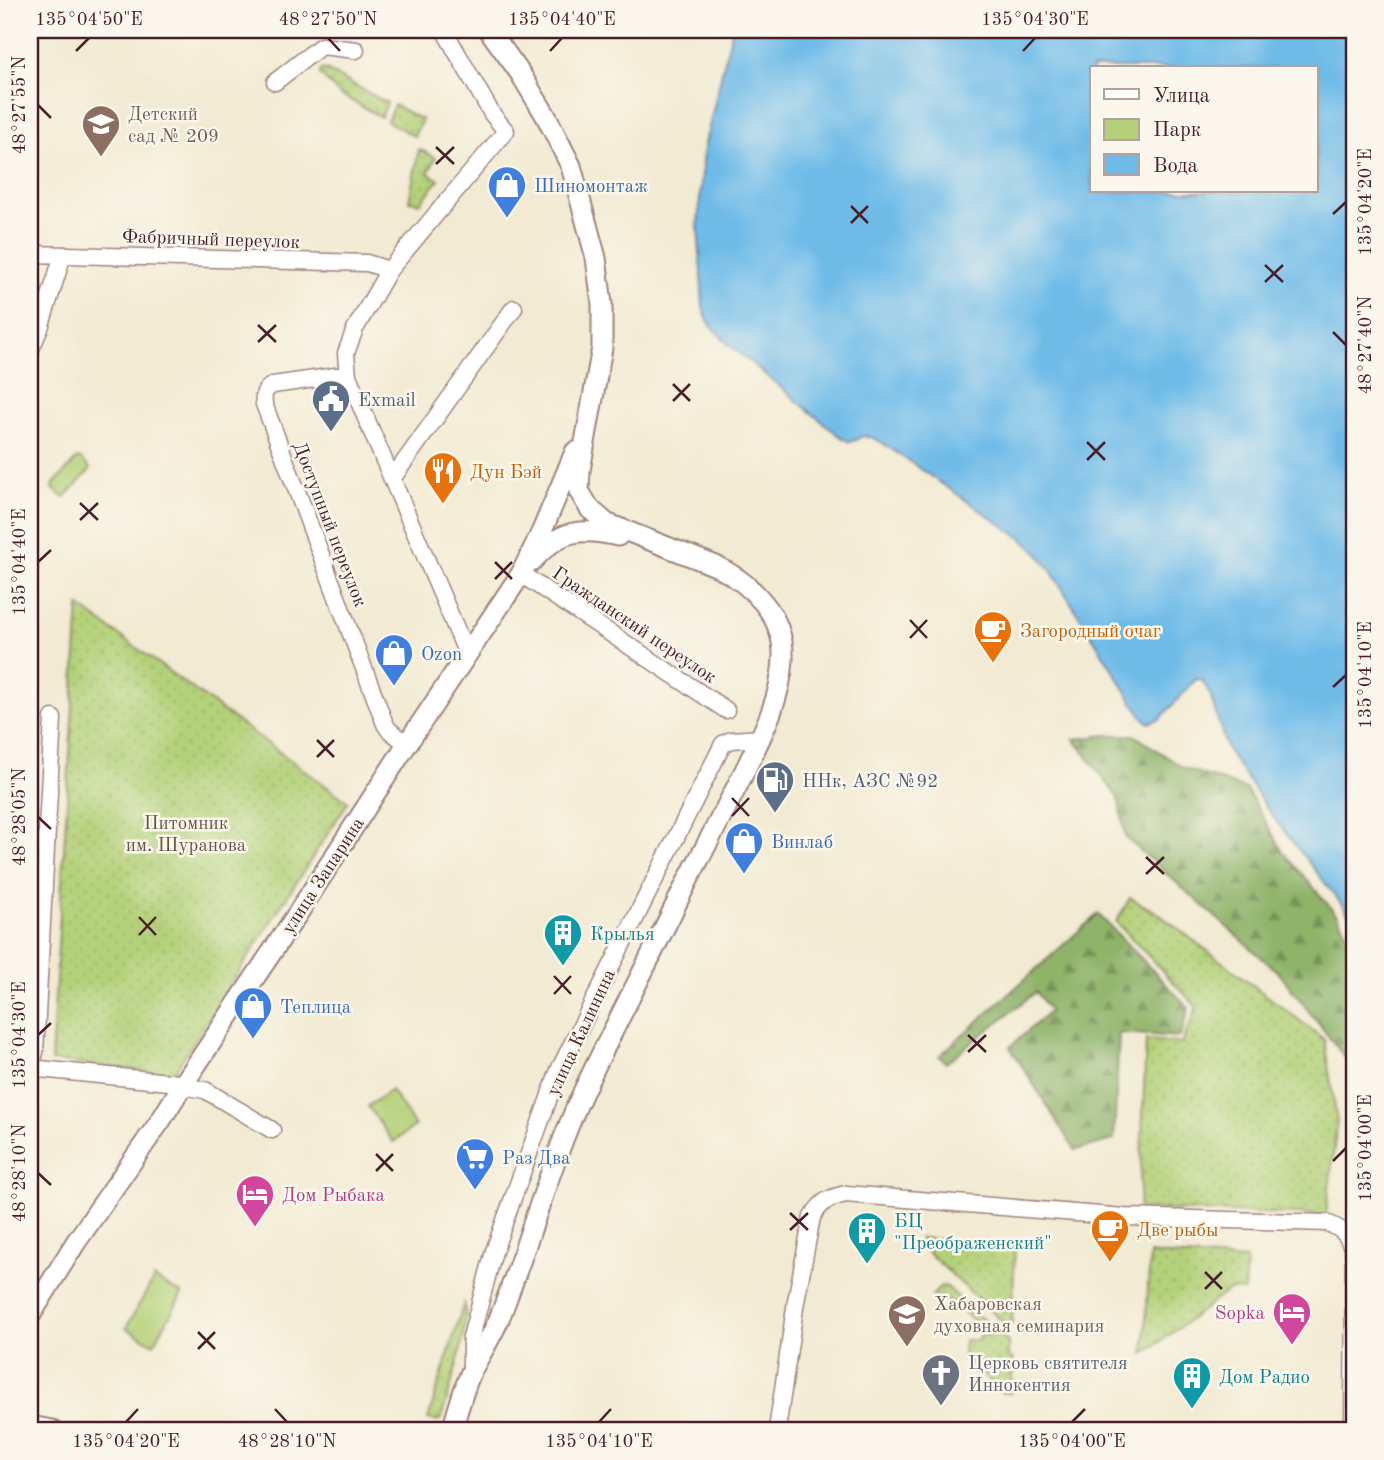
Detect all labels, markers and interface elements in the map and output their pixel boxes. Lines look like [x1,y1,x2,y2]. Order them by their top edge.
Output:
text: 135°04'50"E [35,11,143,29]
text: 48°27'50"N [279,11,377,29]
text: 135°04'40"E [508,11,616,29]
text: 135°04'30"E [981,11,1089,29]
text: 48°27'55"N [11,56,29,154]
legend [1090,66,1318,192]
text: Улица [1153,86,1210,107]
school or university icon: Детский сад № 209 [80,103,122,158]
place label: Детский сад № 209 [128,106,219,147]
text: Парк [1153,120,1202,141]
text: 135°04'20"E [1357,148,1375,256]
text: Вода [1153,156,1198,177]
shop icon: Шиномонтаж [486,164,528,219]
place label: Шиномонтаж [534,178,648,197]
street label: Фабричный переулок [122,228,301,253]
text: 48°27'40"N [1357,296,1375,394]
public building icon: Exmail [310,378,352,433]
place label: Exmail [358,392,416,411]
street label: Доступный переулок [288,440,369,610]
restaurant icon: Дун Бэй [422,450,464,505]
place label: Дун Бэй [470,464,542,483]
text: 135°04'40"E [11,508,29,616]
street label: Гражданский переулок [548,564,719,688]
cafe icon: Загородный очаг [972,609,1014,664]
text: 135°04'10"E [1357,621,1375,729]
place label: Загородный очаг [1020,623,1161,642]
shop icon: Ozon [373,632,415,687]
place label: Ozon [421,646,462,665]
fuel station icon: ННк, АЗС №92 [754,759,796,814]
text: 48°28'05"N [11,768,29,866]
place label: ННк, АЗС №92 [802,773,938,792]
street label: улица Запарина [279,814,369,938]
park label: Питомник им. Шуранова [126,815,247,856]
shop icon: Винлаб [723,820,765,875]
place label: Винлаб [771,834,833,853]
building icon: Крылья [542,912,584,967]
place label: Крылья [590,926,655,945]
street label: улица Калинина [545,966,620,1099]
text: 135°04'30"E [11,981,29,1089]
shop icon: Теплица [232,985,274,1040]
place label: Теплица [280,999,352,1018]
text: 135°04'00"E [1357,1094,1375,1202]
text: 48°28'10"N [11,1124,29,1222]
supermarket icon: Раз Два [454,1136,496,1191]
place label: Раз Два [502,1150,571,1169]
hotel icon: Дом Рыбака [234,1173,276,1228]
place label: Дом Рыбака [282,1187,386,1206]
cafe icon: Две рыбы [1089,1208,1131,1263]
building icon: БЦ "Преображенский" [846,1210,888,1265]
place label: БЦ "Преображенский" [894,1213,1052,1254]
place label: Две рыбы [1137,1222,1219,1241]
hotel icon: Sopka [1271,1291,1313,1346]
school or university icon: Хабаровская духовная семинария [886,1293,928,1348]
place label: Хабаровская духовная семинария [934,1296,1104,1337]
place label: Sopka [1215,1305,1266,1324]
church icon: Церковь святителя Иннокентия [920,1352,962,1407]
place label: Церковь святителя Иннокентия [968,1355,1128,1396]
building icon: Дом Радио [1171,1355,1213,1410]
place label: Дом Радио [1219,1369,1310,1388]
text: 135°04'20"E [72,1433,180,1451]
text: 48°28'10"N [238,1433,336,1451]
text: 135°04'10"E [545,1433,653,1451]
text: 135°04'00"E [1018,1433,1126,1451]

